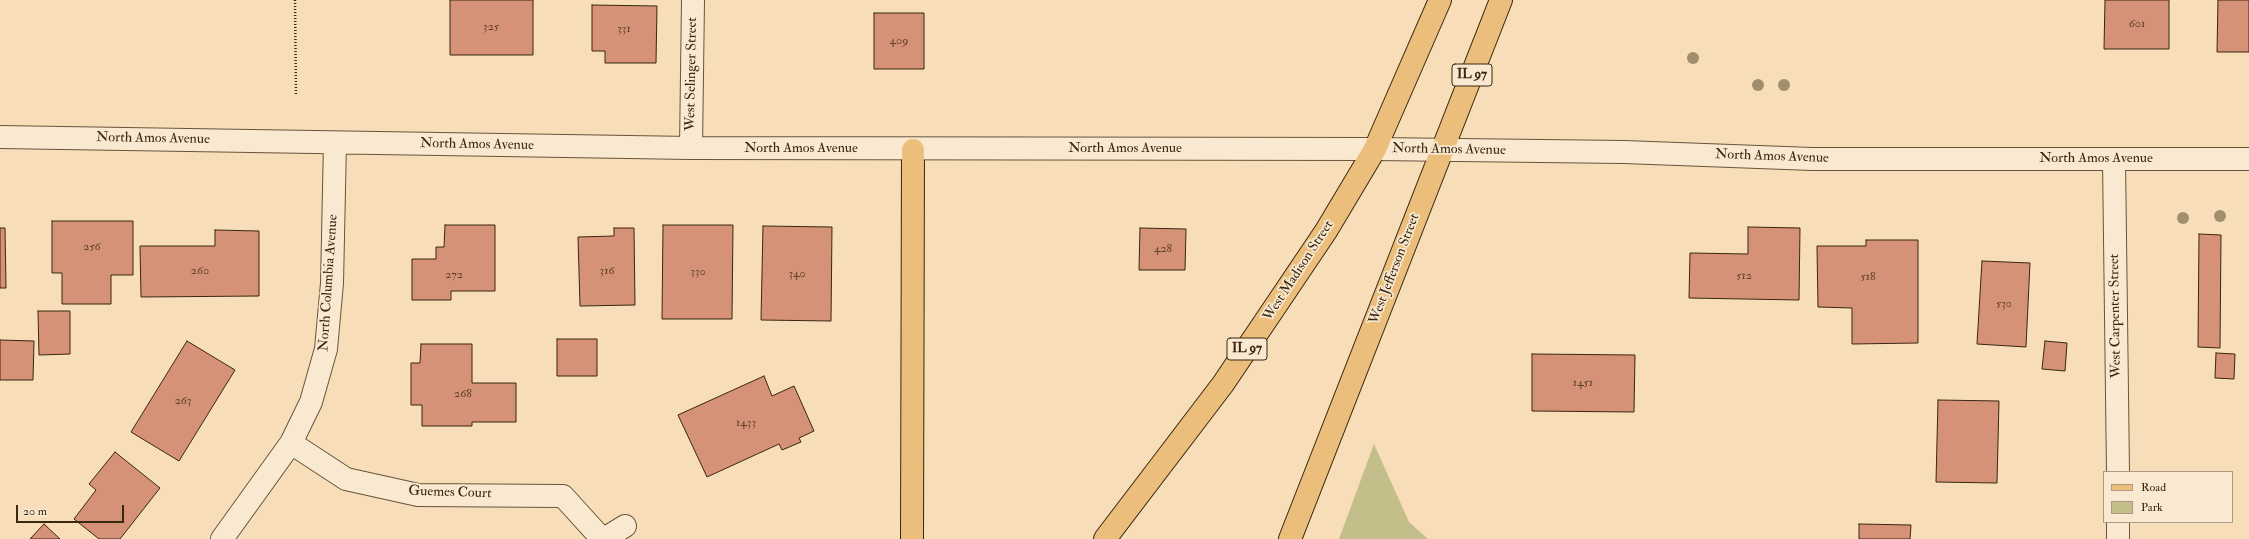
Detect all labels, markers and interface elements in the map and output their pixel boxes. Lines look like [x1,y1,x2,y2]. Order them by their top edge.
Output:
street label: West Selinger Street [683,17,701,131]
house number: 601 [2129,17,2145,31]
house number: 325 [483,20,499,34]
house number: 331 [617,22,631,36]
house number: 409 [890,34,908,48]
road number: IL 97 [1452,64,1492,86]
street label: North Amos Avenue [96,130,210,148]
street label: North Amos Avenue [420,136,534,154]
street label: North Amos Avenue [744,141,858,157]
street label: North Amos Avenue [1068,141,1182,157]
street label: North Amos Avenue [1392,141,1506,159]
street label: North Amos Avenue [1715,147,1829,167]
street label: North Amos Avenue [2039,151,2153,167]
street label: West Jefferson Street [1366,211,1424,327]
street label: North Columbia Avenue [316,214,342,352]
street label: West Madison Street [1260,218,1338,324]
house number: 256 [83,240,101,254]
house number: 428 [1154,242,1172,256]
street label: West Carpenter Street [2107,254,2125,378]
house number: 260 [191,264,209,278]
house number: 316 [600,264,614,278]
house number: 330 [690,265,706,279]
house number: 340 [788,267,806,281]
house number: 272 [445,268,463,282]
house number: 512 [1736,269,1752,283]
house number: 518 [1860,270,1876,284]
house number: 530 [1996,297,2012,311]
road number: IL 97 [1227,338,1267,360]
house number: 1451 [1573,376,1593,390]
house number: 268 [454,387,472,401]
house number: 263 [175,394,191,408]
house number: 1433 [736,416,756,430]
legend [2103,471,2233,523]
text: Road [2141,480,2166,495]
street label: Guemes Court [408,483,492,503]
scale bar [18,497,126,523]
text: Park [2141,500,2163,515]
text: 20 m [23,504,47,519]

